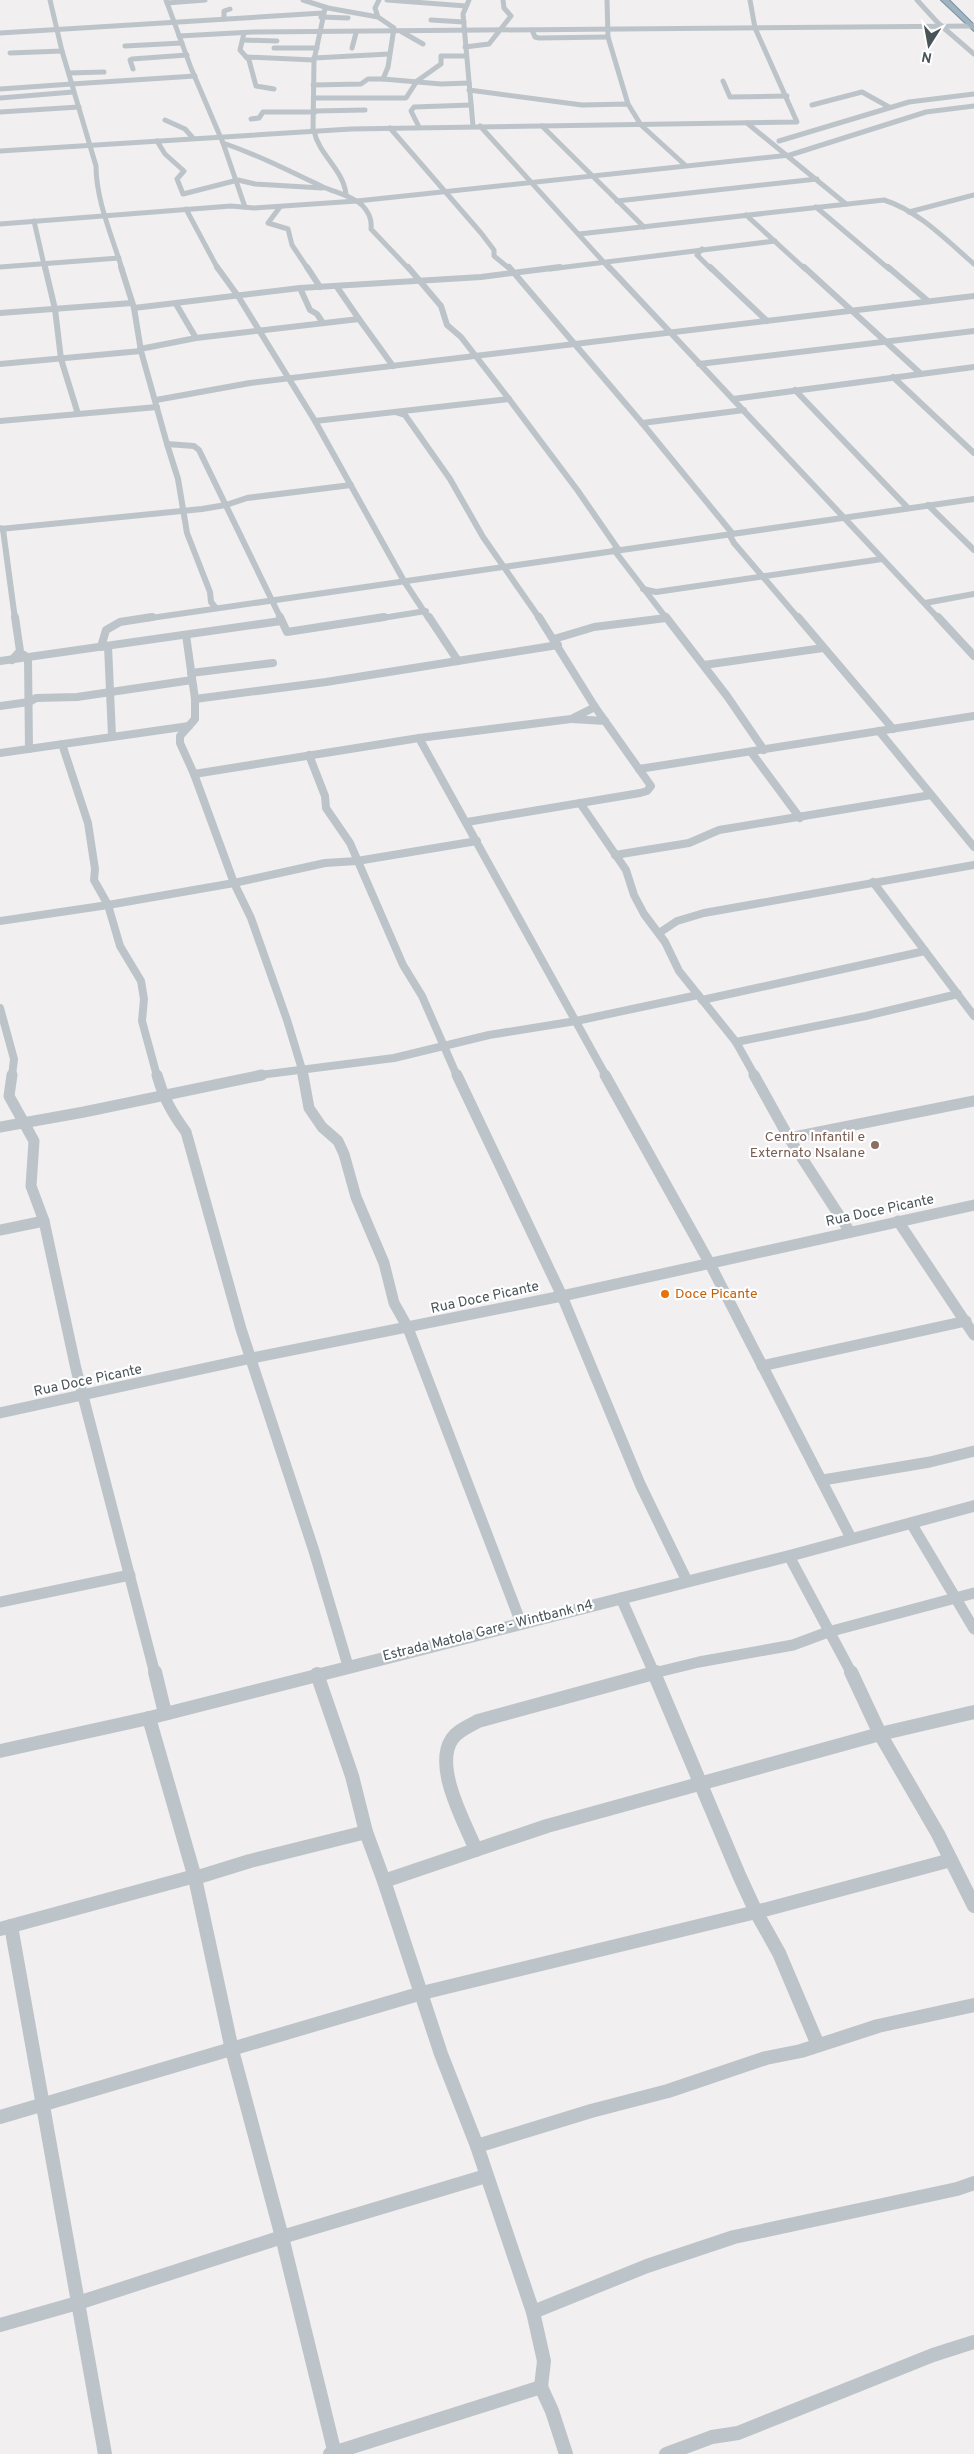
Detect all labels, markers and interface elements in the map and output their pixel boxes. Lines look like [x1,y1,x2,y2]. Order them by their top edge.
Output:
north arrow [904,20,954,70]
text: N [920,47,933,66]
place label: Centro Infantil e Externato Nsalane [750,1129,865,1162]
marker: Centro Infantil e Externato Nsalane [869,1139,881,1151]
street label: Rua Doce Picante [824,1191,936,1231]
street label: Rua Doce Picante [429,1278,541,1318]
place label: Doce Picante [675,1286,758,1303]
marker: Doce Picante [659,1288,671,1300]
street label: Rua Doce Picante [32,1361,144,1401]
street label: Estrada Matola Gare - Wintbank n4 [381,1597,595,1665]

